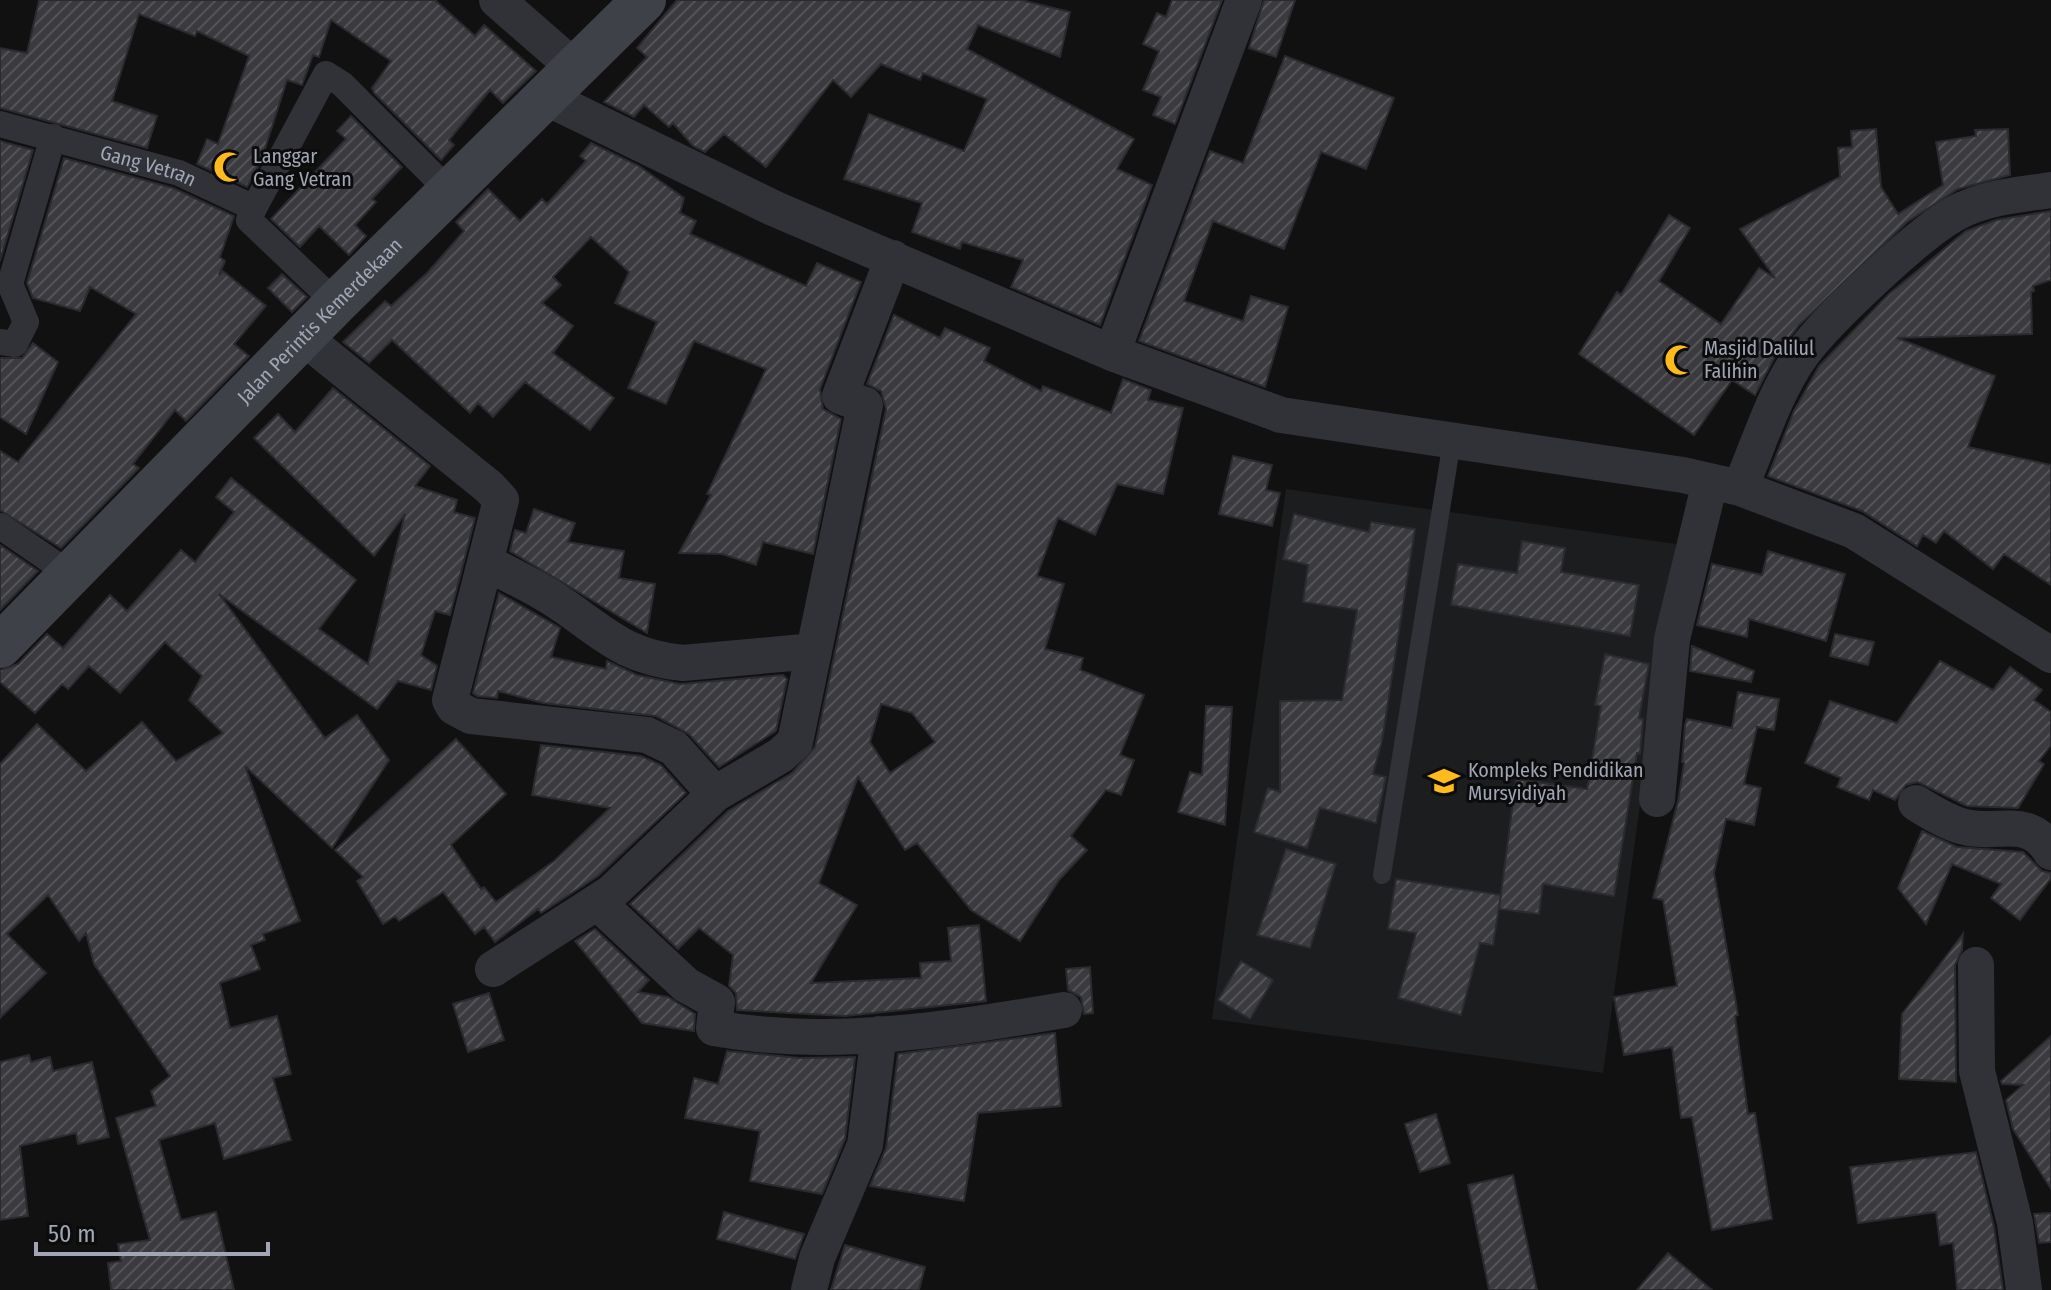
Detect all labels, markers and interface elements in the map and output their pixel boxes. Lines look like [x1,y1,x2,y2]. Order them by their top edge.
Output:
street label: Gang Vetran [98,140,200,191]
place label: Langgar Gang Vetran [253,144,352,191]
mosque icon: Langgar Gang Vetran [212,150,246,184]
street label: Jalan Perintis Kemerdekaan [232,233,407,409]
place label: Masjid Dalilul Falihin [1704,336,1814,383]
mosque icon: Masjid Dalilul Falihin [1663,343,1697,377]
place label: Kompleks Pendidikan Mursyidiyah [1468,758,1644,805]
school or university icon: Kompleks Pendidikan Mursyidiyah [1427,764,1461,798]
scale bar [36,1206,268,1256]
text: 50 m [48,1220,96,1248]

